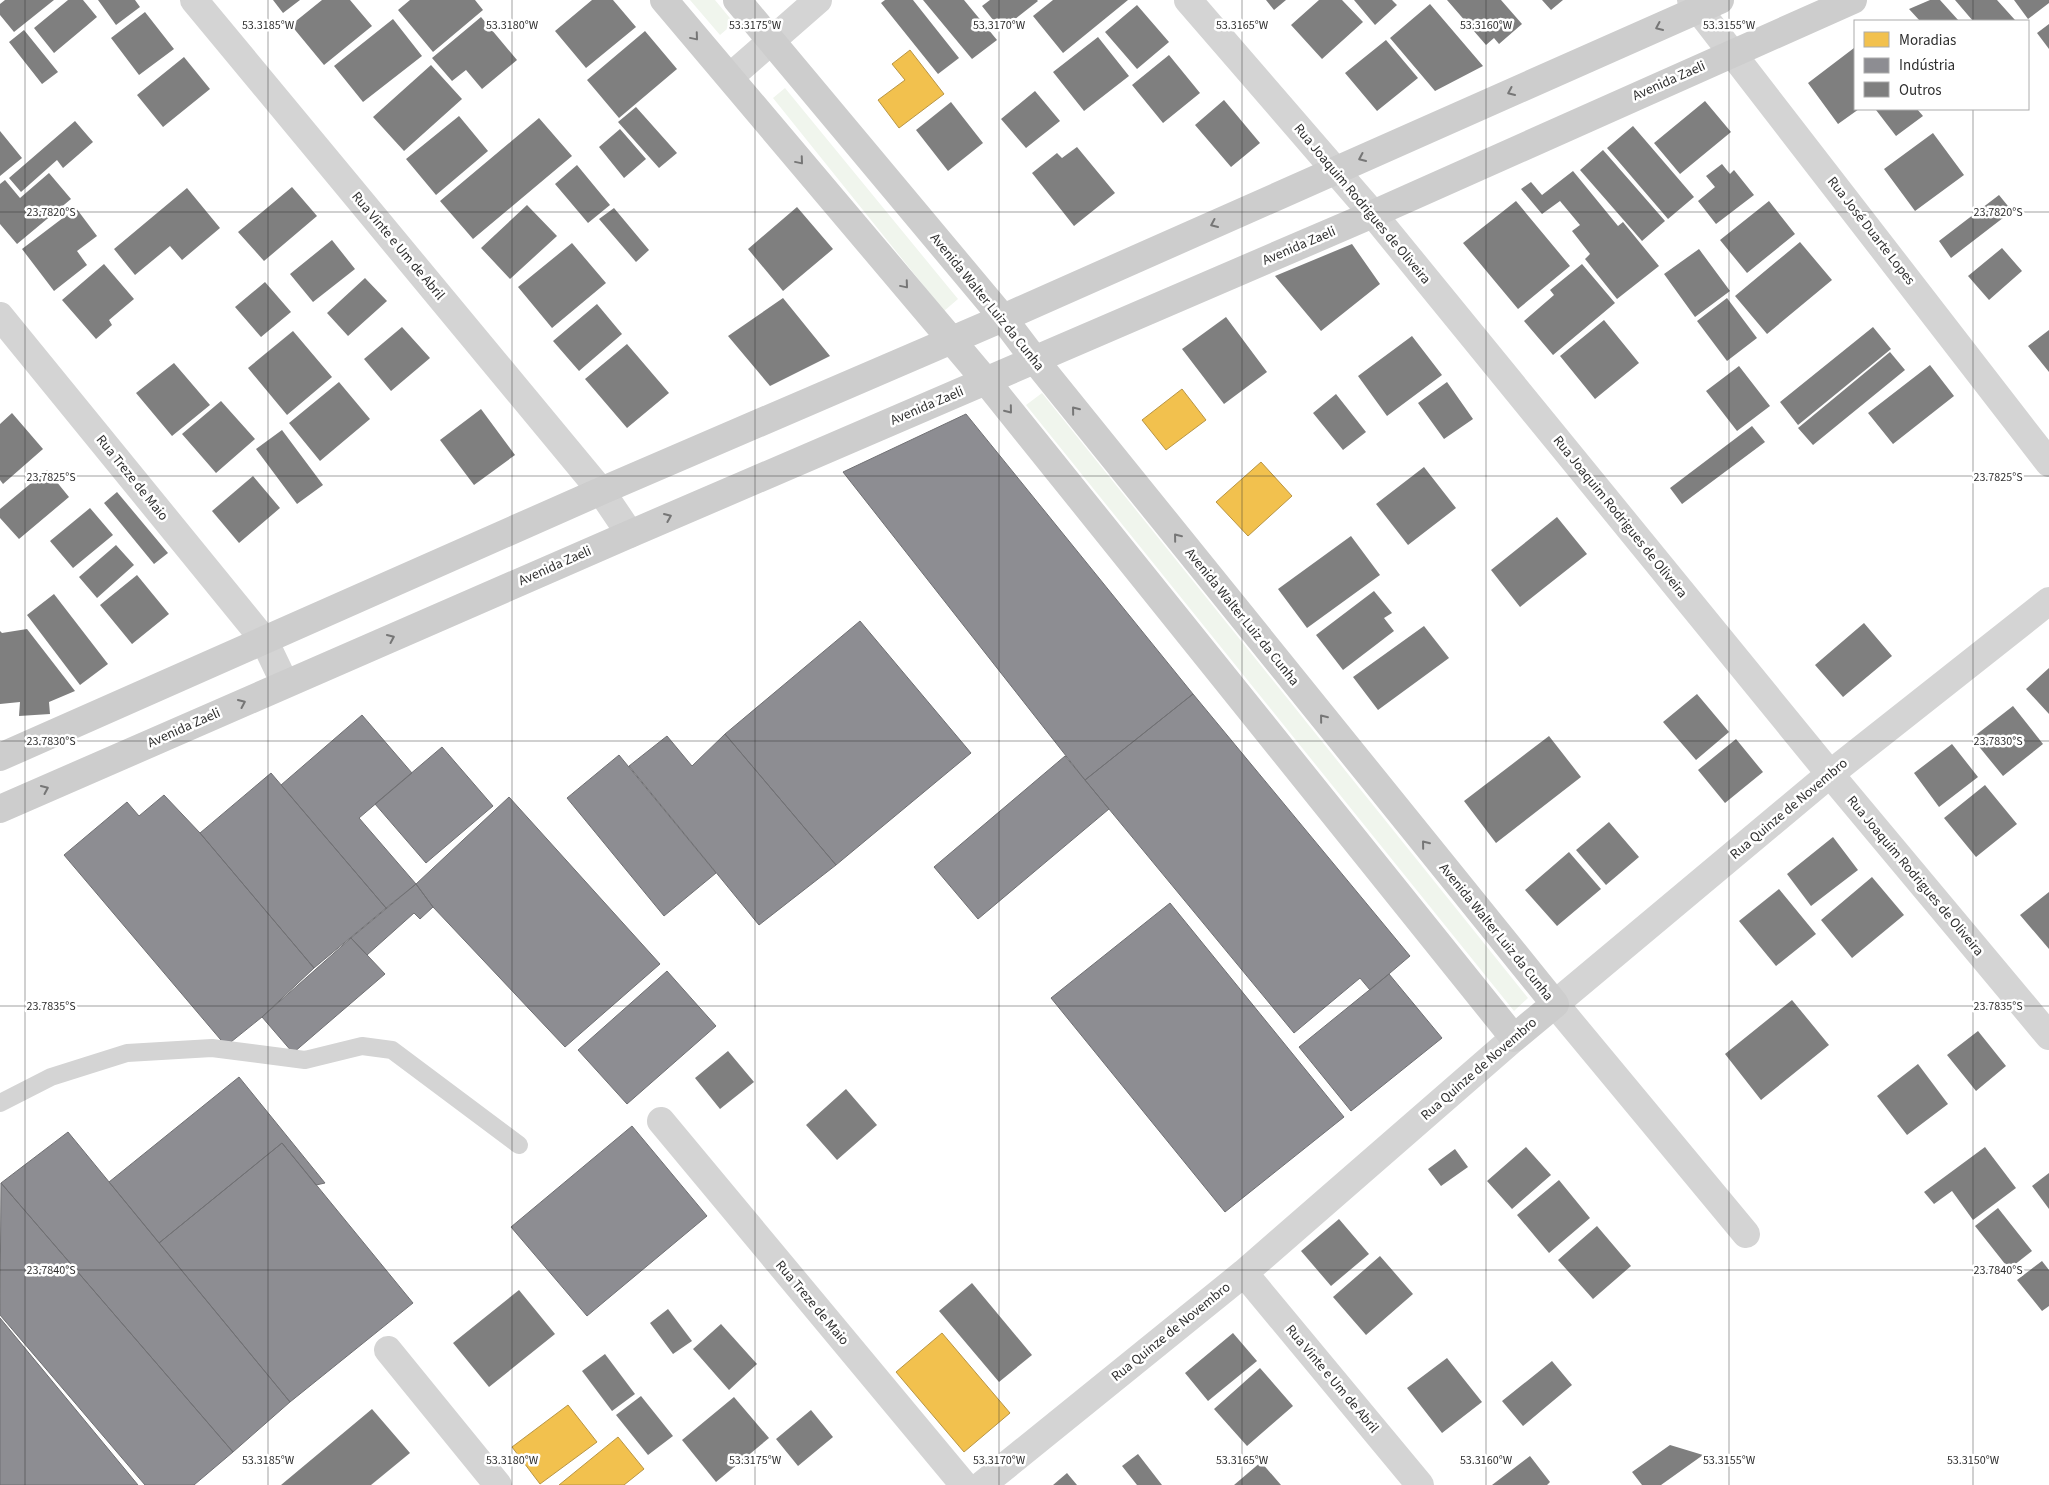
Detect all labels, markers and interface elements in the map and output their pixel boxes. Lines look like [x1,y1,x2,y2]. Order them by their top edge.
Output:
text: 53.3185°W [242,17,295,34]
text: 53.3180°W [486,17,539,34]
text: 53.3175°W [729,17,782,34]
text: 53.3170°W [973,17,1026,34]
text: 53.3165°W [1216,17,1269,34]
text: 53.3160°W [1460,17,1513,34]
text: 53.3155°W [1703,17,1756,34]
one-way arrow [1655,20,1664,31]
legend [1854,20,2029,110]
text: Moradias [1899,30,1956,51]
one-way arrow [690,31,698,40]
text: Indústria [1899,55,1955,76]
street label: Avenida Zaeli [1629,56,1709,106]
text: Outros [1899,80,1942,101]
one-way arrow [1507,86,1516,97]
street label: Rua Joaquim Rodrigues de Oliveira [1289,119,1435,289]
one-way arrow [1358,152,1367,163]
one-way arrow [795,155,803,164]
street label: Rua José Duarte Lopes [1822,173,1920,289]
street label: Rua Vinte e Um de Abril [347,187,450,305]
text: 23.7820°S [26,204,76,221]
text: 23.7820°S [1973,204,2023,221]
one-way arrow [1210,218,1219,228]
street label: Avenida Zaeli [1259,222,1339,270]
street label: Avenida Walter Luiz da Cunha [925,229,1049,375]
one-way arrow [900,279,908,288]
street label: Avenida Zaeli [887,382,967,430]
one-way arrow [1004,404,1012,413]
one-way arrow [1073,407,1081,416]
street label: Rua Treze de Maio [91,431,173,525]
street label: Rua Joaquim Rodrigues de Oliveira [1548,431,1692,603]
text: 23.7825°S [26,469,76,486]
text: 23.7825°S [1973,469,2023,486]
one-way arrow [663,513,672,524]
one-way arrow [1174,533,1183,542]
street label: Avenida Zaeli [515,541,595,591]
street label: Avenida Walter Luiz da Cunha [1180,544,1304,690]
one-way arrow [386,634,395,645]
one-way arrow [237,699,246,710]
street label: Avenida Zaeli [144,703,224,753]
one-way arrow [1320,714,1329,723]
text: 23.7830°S [26,733,76,750]
text: 23.7830°S [1973,733,2023,750]
street label: Rua Quinze de Novembro [1726,754,1852,864]
one-way arrow [40,785,49,796]
street label: Rua Joaquim Rodrigues de Oliveira [1842,791,1988,961]
one-way arrow [1423,841,1431,850]
street label: Avenida Walter Luiz da Cunha [1434,859,1558,1005]
text: 23.7835°S [26,998,76,1015]
text: 23.7835°S [1973,998,2023,1015]
street label: Rua Quinze de Novembro [1417,1013,1541,1125]
street label: Rua Treze de Maio [770,1256,854,1350]
text: 23.7840°S [26,1262,76,1279]
text: 23.7840°S [1973,1262,2023,1279]
street label: Rua Quinze de Novembro [1107,1278,1235,1386]
street label: Rua Vinte e Um de Abril [1281,1320,1384,1438]
text: 53.3185°W [242,1452,295,1469]
text: 53.3180°W [486,1452,539,1469]
text: 53.3175°W [729,1452,782,1469]
text: 53.3170°W [973,1452,1026,1469]
text: 53.3165°W [1216,1452,1269,1469]
text: 53.3160°W [1460,1452,1513,1469]
text: 53.3155°W [1703,1452,1756,1469]
text: 53.3150°W [1947,1452,2000,1469]

